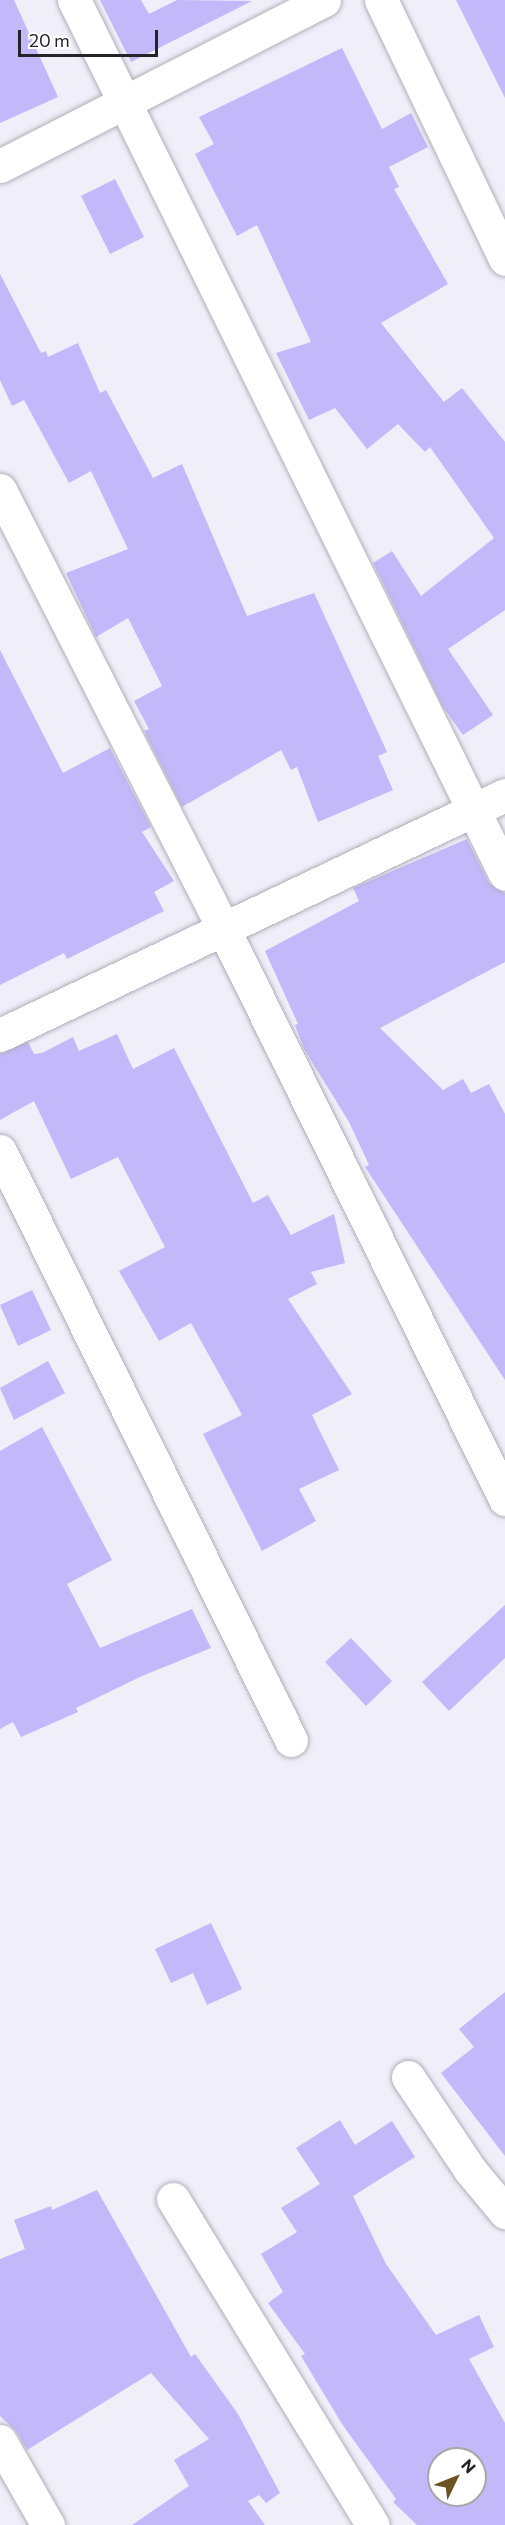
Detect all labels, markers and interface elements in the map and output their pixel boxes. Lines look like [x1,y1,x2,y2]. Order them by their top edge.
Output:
scale bar [21,18,160,56]
text: 20 m [29,29,70,51]
north arrow [427,2447,487,2507]
text: N [458,2455,480,2477]

